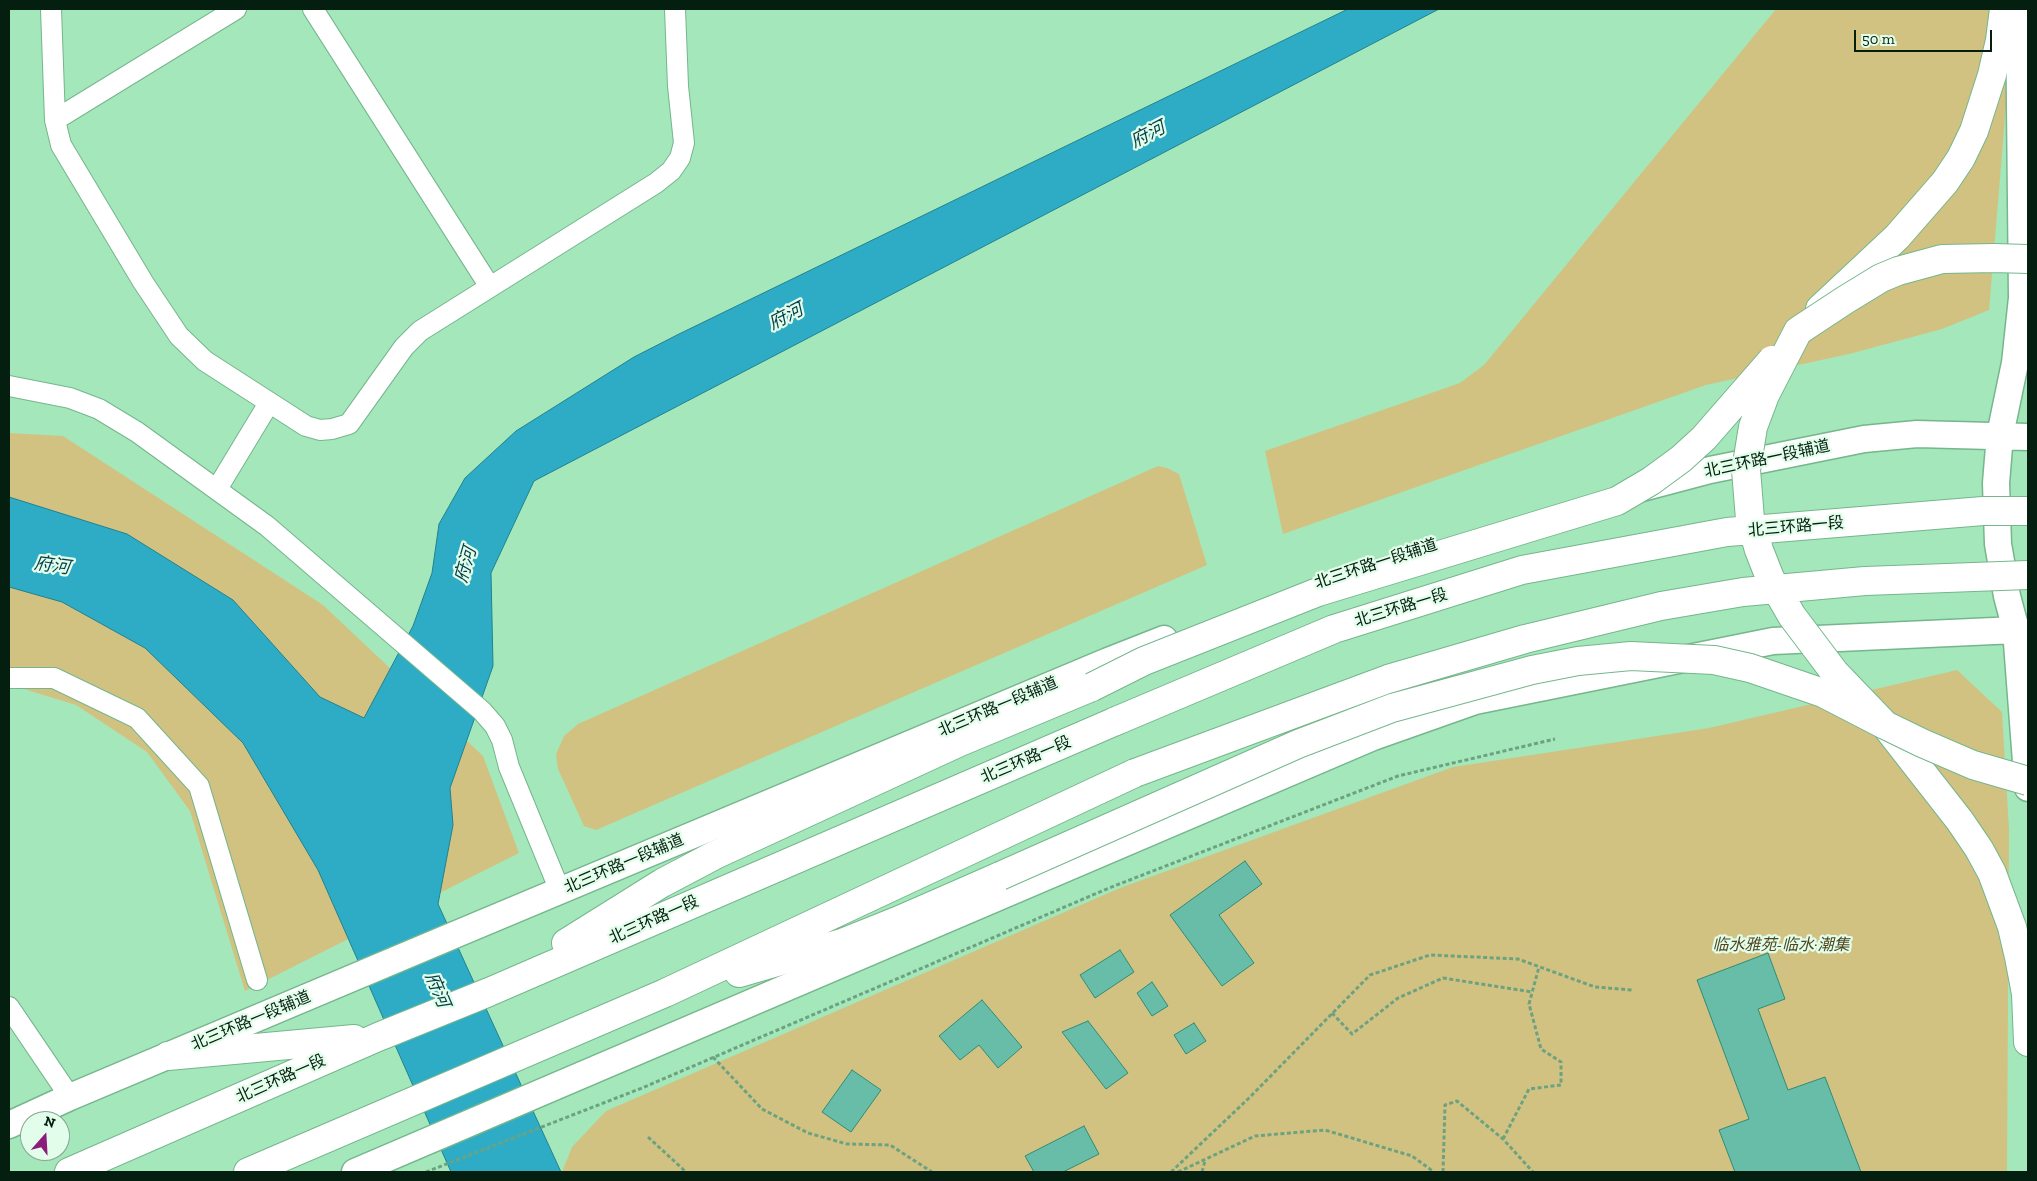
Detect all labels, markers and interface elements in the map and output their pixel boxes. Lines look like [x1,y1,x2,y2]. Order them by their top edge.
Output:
scale bar [1857,20,1994,52]
text: 50 m [1862,30,1895,48]
water label: 府河 [1127,117,1169,153]
water label: 府河 [765,299,807,335]
street label: 北三环路一段辅道 [1702,436,1832,482]
street label: 北三环路一段 [1747,513,1845,541]
street label: 北三环路一段辅道 [1312,535,1440,593]
water label: 府河 [451,545,481,585]
water label: 府河 [33,553,71,579]
street label: 北三环路一段 [1352,585,1450,631]
street label: 北三环路一段辅道 [935,673,1061,741]
street label: 北三环路一段 [978,732,1074,788]
street label: 北三环路一段辅道 [561,830,687,898]
street label: 北三环路一段 [606,892,702,948]
park label: 临水雅苑-临水·潮集 [1713,935,1849,955]
water label: 府河 [420,969,454,1011]
street label: 北三环路一段辅道 [188,987,314,1055]
street label: 北三环路一段 [233,1051,329,1107]
north arrow [20,1111,70,1161]
text: N [42,1113,58,1132]

